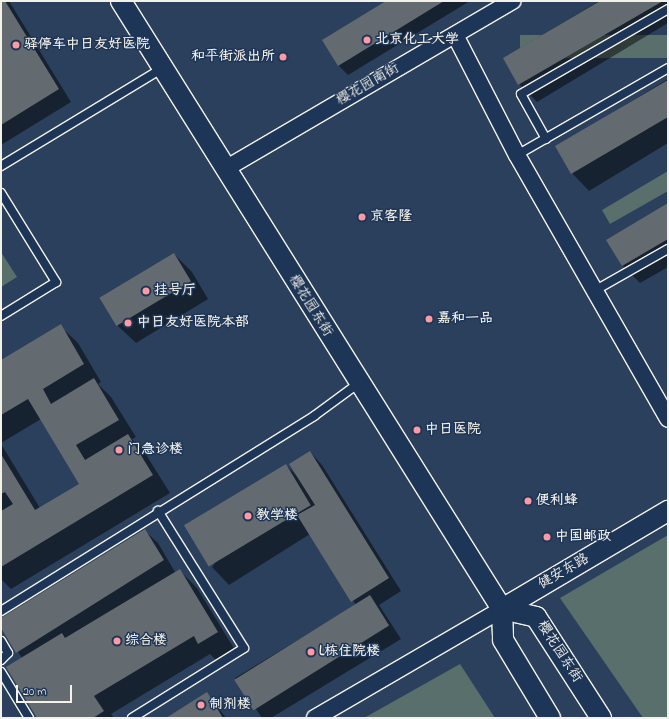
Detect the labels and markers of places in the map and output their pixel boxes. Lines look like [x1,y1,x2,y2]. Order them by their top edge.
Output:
place label: 北京化工大学 [375,32,459,48]
marker: 北京化工大学 [362,35,372,45]
place label: 驿停车中日友好医院 [24,37,150,53]
marker: 驿停车中日友好医院 [11,40,21,50]
place label: 和平街派出所 [191,49,275,65]
marker: 和平街派出所 [278,52,288,62]
place label: 京客隆 [370,209,412,225]
marker: 京客隆 [357,212,367,222]
place label: 挂号厅 [154,283,196,299]
marker: 挂号厅 [141,286,151,296]
place label: 嘉和一品 [437,311,493,327]
marker: 嘉和一品 [424,314,434,324]
place label: 中日友好医院本部 [137,315,249,331]
marker: 中日友好医院本部 [122,317,134,329]
place label: 中日医院 [425,422,481,438]
marker: 中日医院 [412,425,422,435]
place label: 门急诊楼 [127,442,183,458]
marker: 门急诊楼 [114,445,124,455]
place label: 便利蜂 [536,493,578,509]
marker: 便利蜂 [523,496,533,506]
place label: 教学楼 [256,508,298,524]
marker: 教学楼 [243,511,253,521]
place label: 中国邮政 [555,529,611,545]
marker: 中国邮政 [542,532,552,542]
place label: 综合楼 [125,633,167,649]
marker: 综合楼 [112,636,122,646]
place label: L栋住院楼 [319,644,380,660]
marker: L栋住院楼 [306,647,316,657]
place label: 制剂楼 [209,697,251,713]
marker: 制剂楼 [196,700,206,710]

